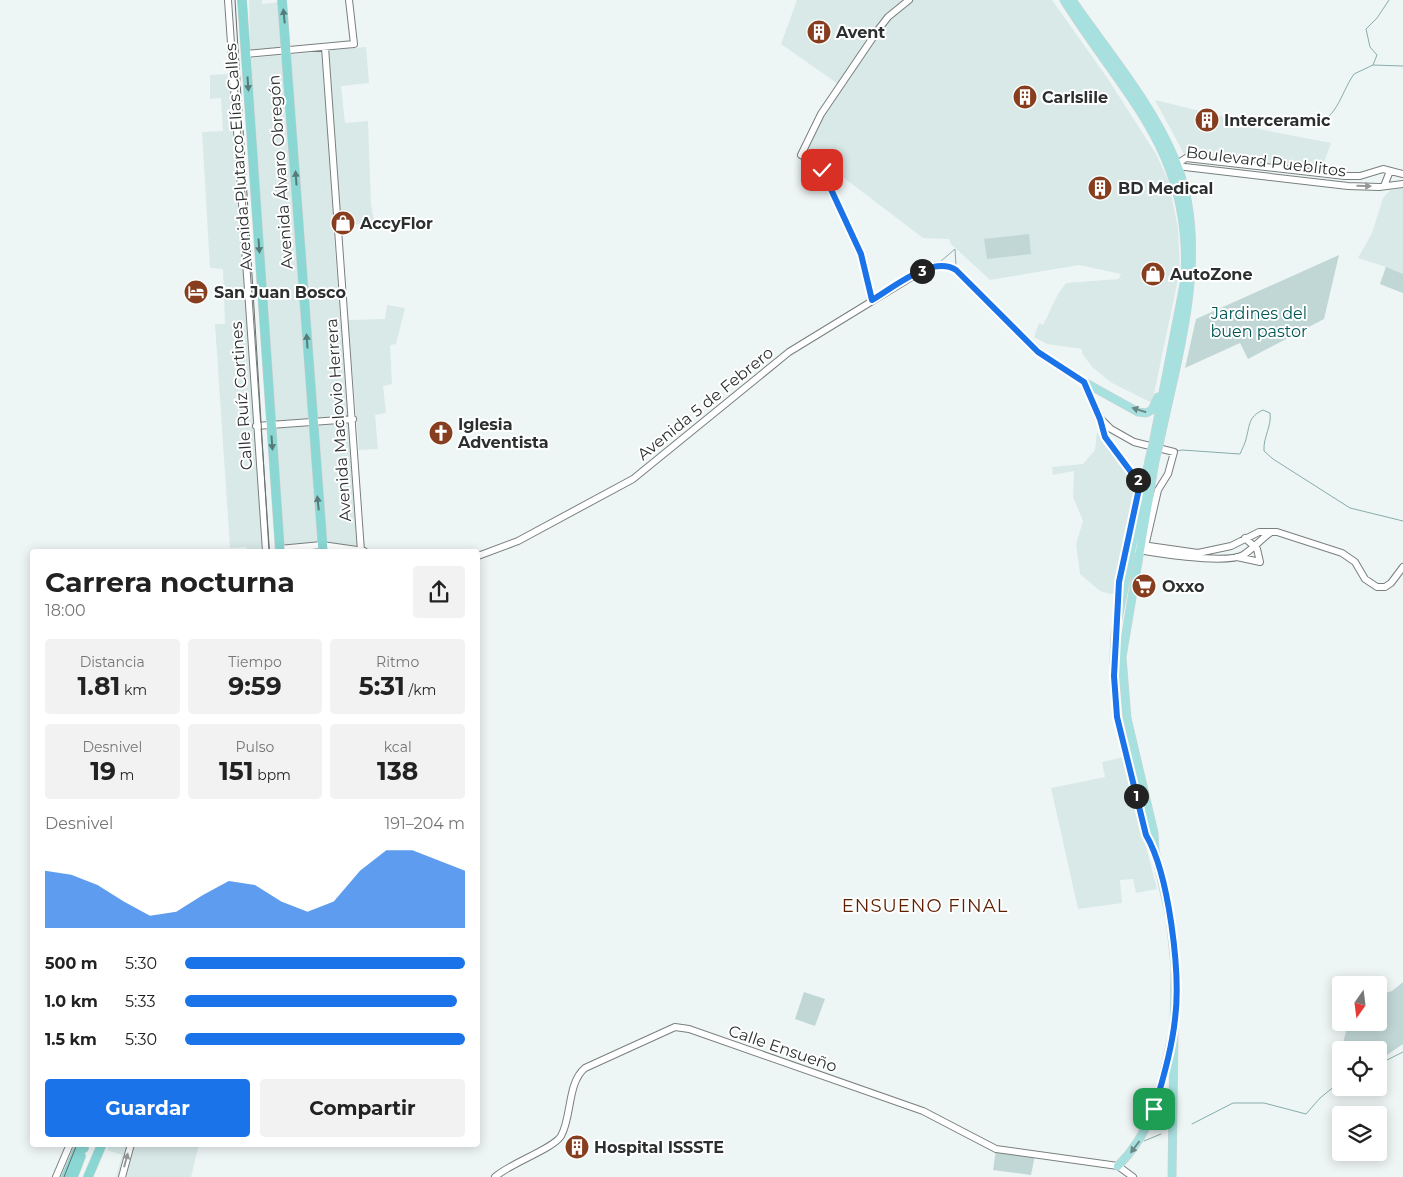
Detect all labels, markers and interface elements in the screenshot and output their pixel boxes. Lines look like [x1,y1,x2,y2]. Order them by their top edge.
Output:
one-way arrow [280,8,288,24]
building icon: Avent [806,19,832,45]
place label: Avent [835,23,885,42]
street label: Avenida Plutarco Elías Calles [221,43,256,271]
street label: Avenida Álvaro Obregón [264,74,297,270]
one-way arrow [244,76,252,92]
building icon: Carlslile [1012,84,1038,110]
place label: Carlslile [1042,88,1108,107]
building icon: Interceramic [1194,107,1220,133]
place label: Interceramic [1224,111,1331,130]
street label: Boulevard Pueblitos [1185,142,1347,181]
pin [801,149,843,191]
icon: check [808,156,836,184]
one-way arrow [292,170,300,186]
building icon: BD Medical [1087,175,1113,201]
place label: BD Medical [1118,179,1213,198]
one-way arrow [1356,183,1372,191]
shop icon: AccyFlor [330,210,356,236]
place label: AccyFlor [359,214,433,233]
one-way arrow [256,238,264,254]
pin: 3 [910,258,934,284]
shop icon: AutoZone [1140,261,1166,287]
text: 3 [918,262,927,280]
place label: AutoZone [1169,265,1253,284]
hotel icon: San Juan Bosco [183,279,209,305]
place label: San Juan Bosco [214,283,346,302]
park label: Jardines del buen pastor [1210,304,1307,341]
street label: Avenida Maclovio Herrera [322,318,355,522]
street label: Calle Ruíz Cortines [227,321,256,471]
one-way arrow [302,332,310,348]
street label: Avenida 5 de Febrero [634,343,777,464]
one-way arrow [1131,406,1146,414]
place label: Iglesia Adventista [457,415,549,452]
church icon: Iglesia Adventista [428,420,454,446]
one-way arrow [268,435,276,451]
pin: 2 [1126,468,1150,492]
text: 2 [1134,471,1143,489]
one-way arrow [314,494,322,510]
text: Carrera nocturna [45,565,295,599]
button: share [413,566,465,618]
supermarket icon: Oxxo [1131,573,1157,599]
place label: Oxxo [1162,577,1205,596]
text: 18:00 [45,601,86,620]
text: Distancia [80,653,145,671]
text: Tiempo [228,653,282,671]
text: Ritmo [376,653,419,671]
text: 1.81 [77,671,120,701]
text: 9:59 [228,671,282,701]
text: 5:31 [359,671,405,701]
text: km [120,681,147,699]
text: /km [405,681,436,699]
text: Desnivel [82,738,142,756]
text: Pulso [236,738,274,756]
text: kcal [384,738,412,756]
text: 19 [90,756,116,786]
text: 151 [219,756,253,786]
text: 138 [377,756,418,786]
text: m [116,766,134,784]
text: bpm [253,766,291,784]
pin: 1 [1124,784,1148,808]
text: 1 [1134,787,1139,805]
text: Desnivel [45,814,113,833]
text: 191–204 m [385,814,465,833]
district label: ENSUENO FINAL [842,895,1008,917]
text: 500 m [45,954,98,973]
text: 5:30 [125,954,157,973]
north arrow [1332,976,1388,1031]
map controls [1332,976,1387,1161]
text: 1.0 km [45,992,98,1011]
text: 5:33 [125,992,155,1011]
street label: Calle Ensueño [726,1021,840,1076]
text: 1.5 km [45,1030,97,1049]
text: 5:30 [125,1030,157,1049]
button: locate [1332,1041,1387,1096]
button: Guardar [45,1079,250,1137]
button: Compartir [260,1079,465,1137]
pin [1133,1088,1175,1130]
icon: arrive [1140,1095,1168,1123]
button: layers [1332,1106,1387,1161]
building icon: Hospital ISSSTE [564,1134,590,1160]
place label: Hospital ISSSTE [594,1138,724,1157]
one-way arrow [1130,1140,1141,1153]
one-way arrow [122,1153,130,1168]

